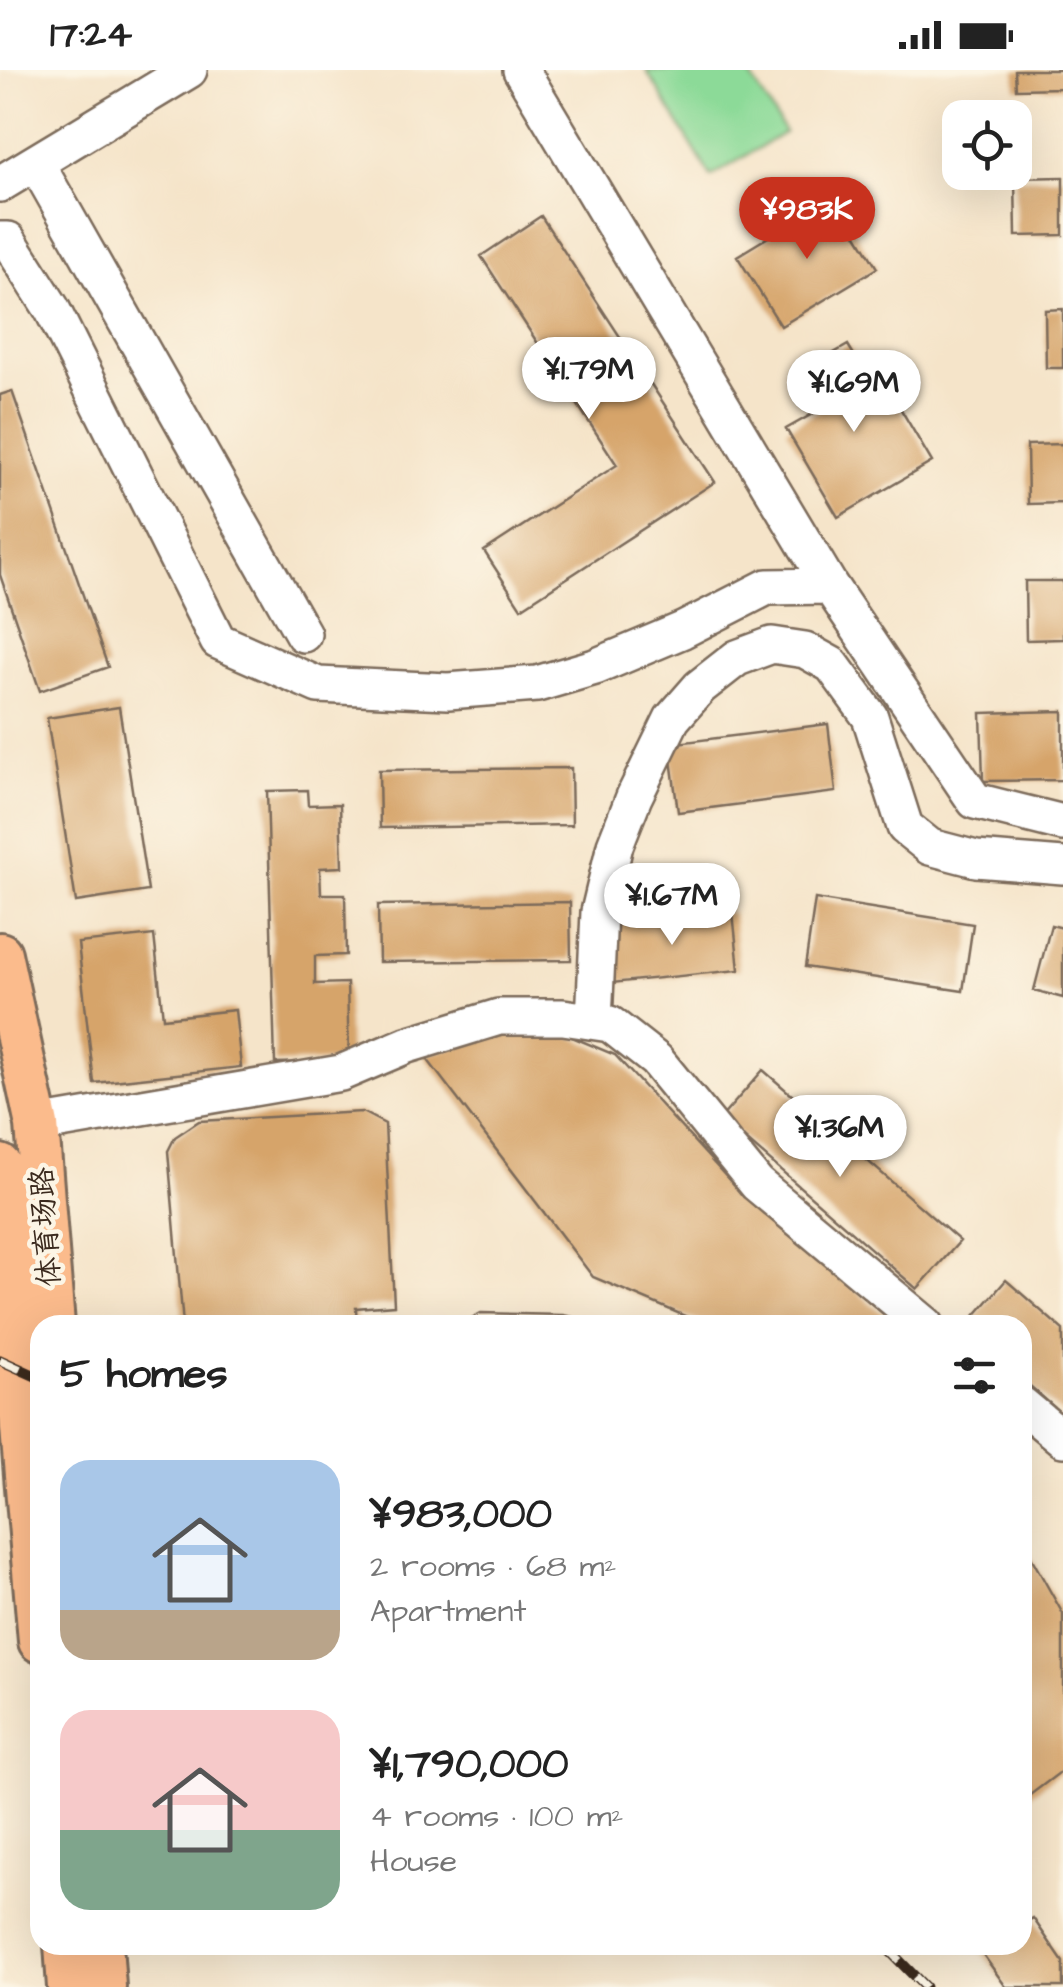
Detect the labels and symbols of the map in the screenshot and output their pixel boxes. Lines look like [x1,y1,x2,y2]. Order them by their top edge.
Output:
pin: ¥983K [737,177,877,262]
pin: ¥1.79M [508,337,670,422]
pin: ¥1.69M [773,350,935,435]
pin: ¥1.67M [591,863,753,948]
pin: ¥1.36M [759,1095,921,1180]
street label: 体育场路 [21,1166,71,1288]

